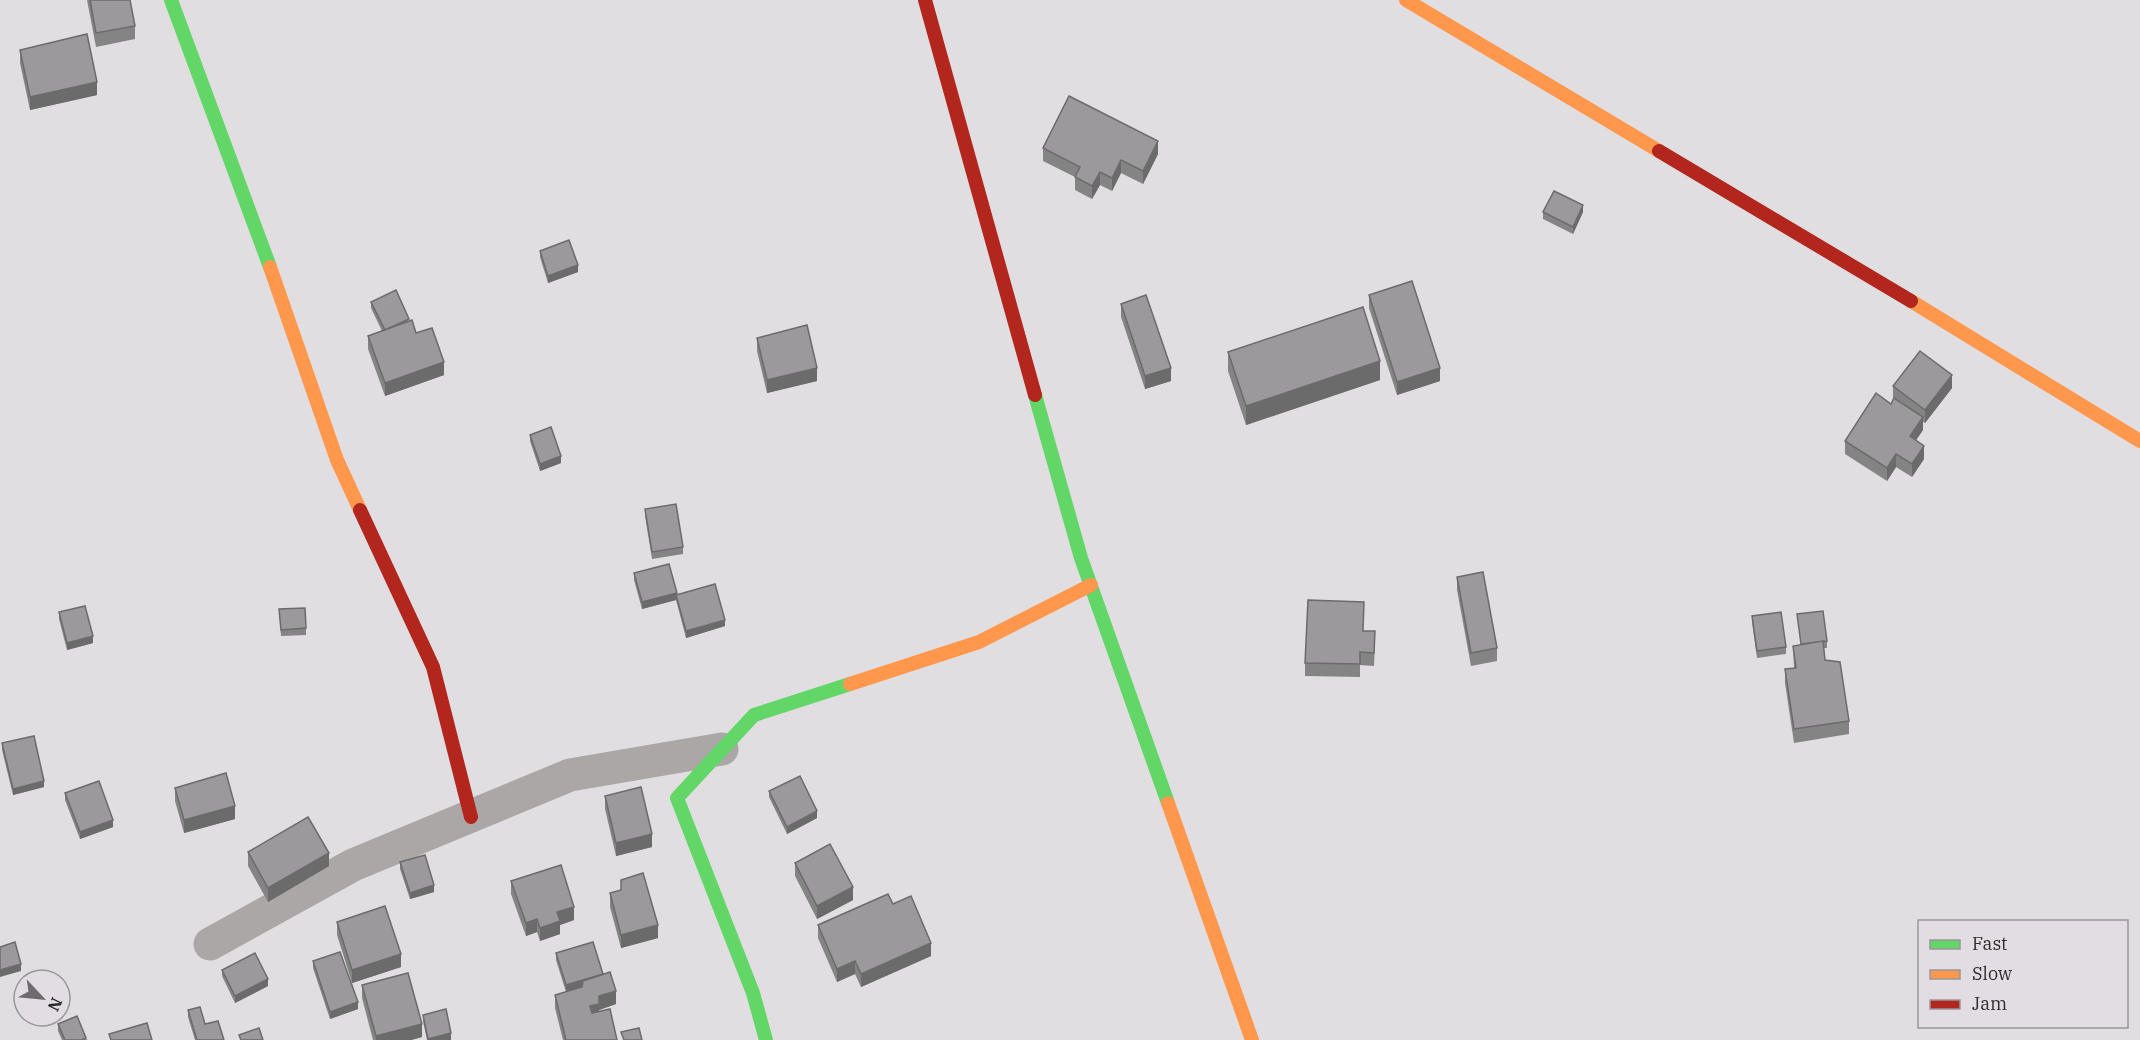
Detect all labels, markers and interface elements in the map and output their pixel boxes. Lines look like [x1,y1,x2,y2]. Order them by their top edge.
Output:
legend [1918,920,2128,1028]
text: Fast [1972,932,2007,955]
text: Slow [1972,962,2012,985]
north arrow [12,968,72,1028]
text: Jam [1972,992,2007,1015]
text: N [44,995,67,1015]

